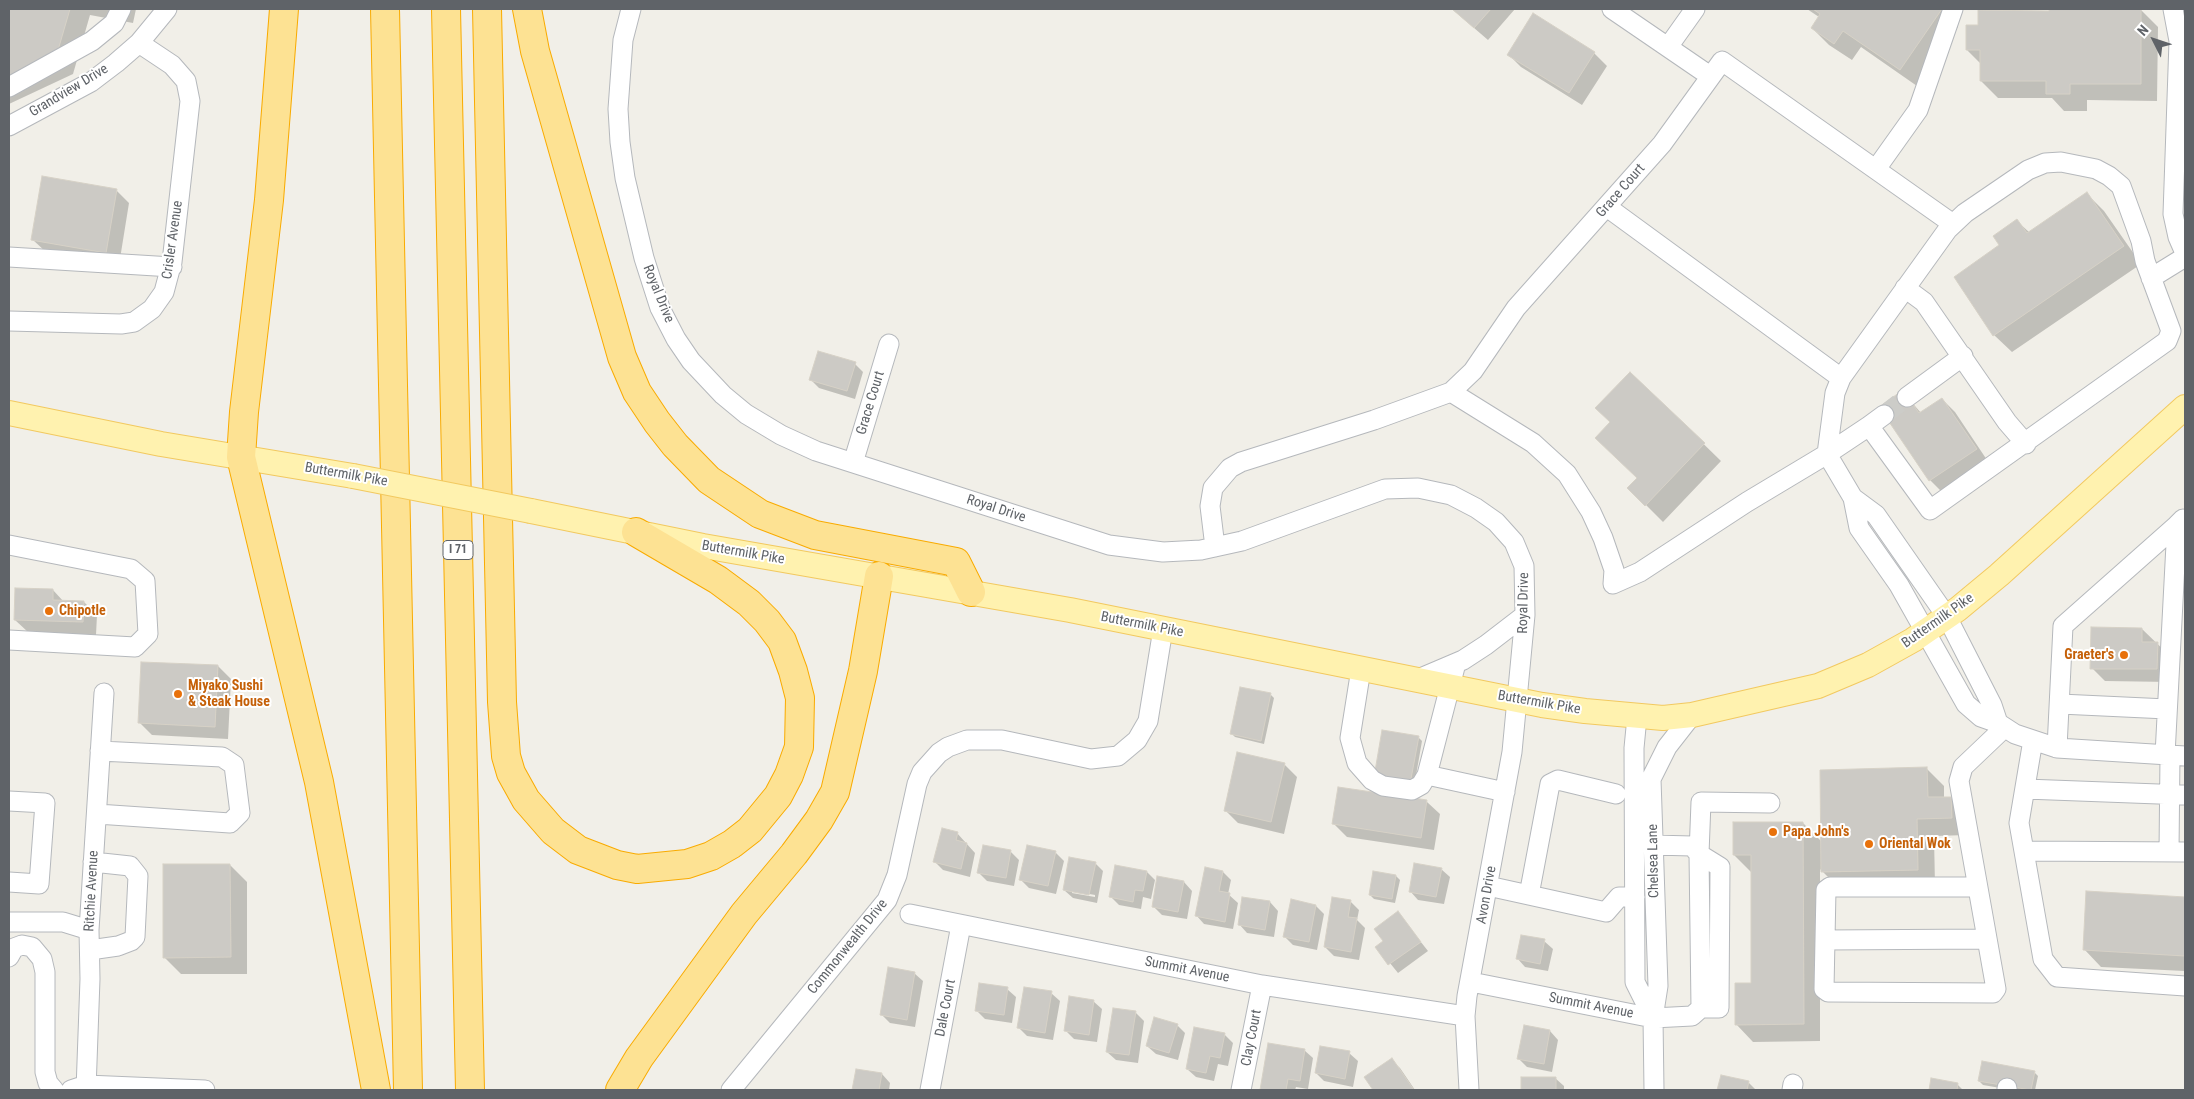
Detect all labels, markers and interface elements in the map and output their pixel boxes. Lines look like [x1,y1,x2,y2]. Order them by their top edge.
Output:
north arrow [2129,15,2179,65]
text: N [2134,22,2152,39]
street label: Grandview Drive [27,61,111,121]
street label: Grace Court [1593,161,1649,221]
street label: Crisler Avenue [159,200,187,280]
street label: Royal Drive [639,263,677,325]
street label: Grace Court [853,369,889,437]
street label: Buttermilk Pike [303,459,389,491]
street label: Royal Drive [964,492,1028,526]
street label: Buttermilk Pike [700,537,786,569]
road number: I 71 [443,540,473,560]
street label: Royal Drive [1515,572,1533,634]
street label: Buttermilk Pike [1899,590,1977,652]
place label: Chipotle [59,603,106,619]
marker: Chipotle [43,605,55,617]
street label: Buttermilk Pike [1099,609,1185,641]
place label: Graeter's [2064,647,2114,663]
marker: Graeter's [2118,649,2130,661]
place label: Miyako Sushi & Steak House [188,678,270,710]
street label: Buttermilk Pike [1496,687,1582,719]
marker: Miyako Sushi & Steak House [172,688,184,700]
street label: Chelsea Lane [1645,824,1663,898]
place label: Papa John's [1783,824,1849,840]
marker: Papa John's [1767,826,1779,838]
place label: Oriental Wok [1879,836,1951,852]
marker: Oriental Wok [1863,838,1875,850]
street label: Ritchie Avenue [81,850,103,932]
street label: Avon Drive [1474,865,1500,925]
street label: Commonwealth Drive [805,896,891,998]
street label: Summit Avenue [1143,954,1231,986]
street label: Dale Court [932,978,960,1038]
street label: Summit Avenue [1547,990,1635,1022]
street label: Clay Court [1238,1008,1266,1068]

